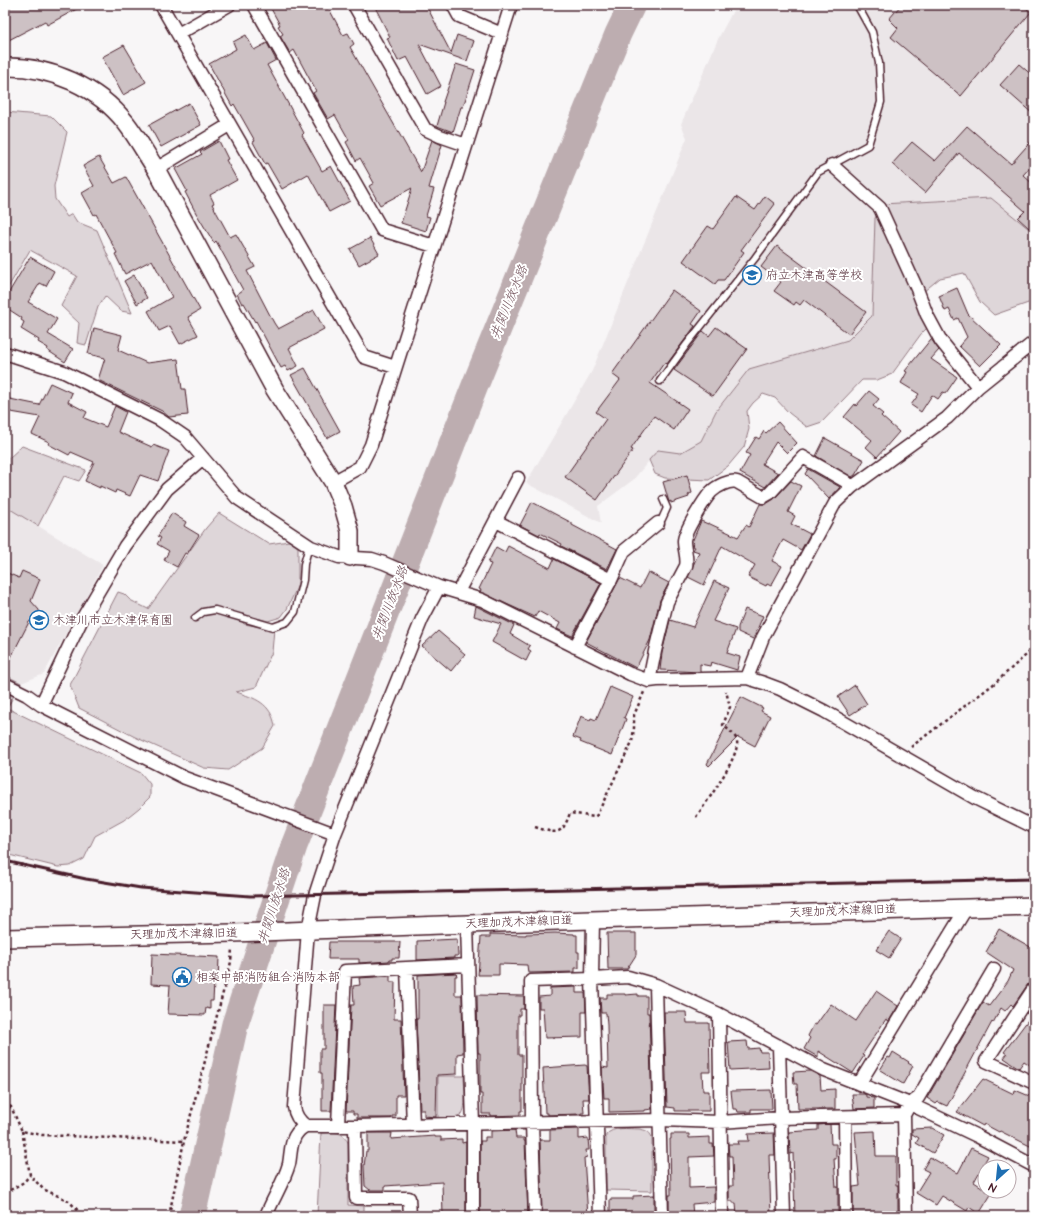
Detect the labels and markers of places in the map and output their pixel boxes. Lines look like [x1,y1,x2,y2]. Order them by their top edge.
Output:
school or university icon: 府立木津高等学校 [741,264,763,286]
place label: 府立木津高等学校 [766,267,862,284]
school or university icon: 木津川市立木津保育園 [28,609,50,631]
place label: 木津川市立木津保育園 [53,612,173,629]
public building icon: 相楽中部消防組合消防本部 [171,966,193,988]
place label: 相楽中部消防組合消防本部 [196,969,340,986]

